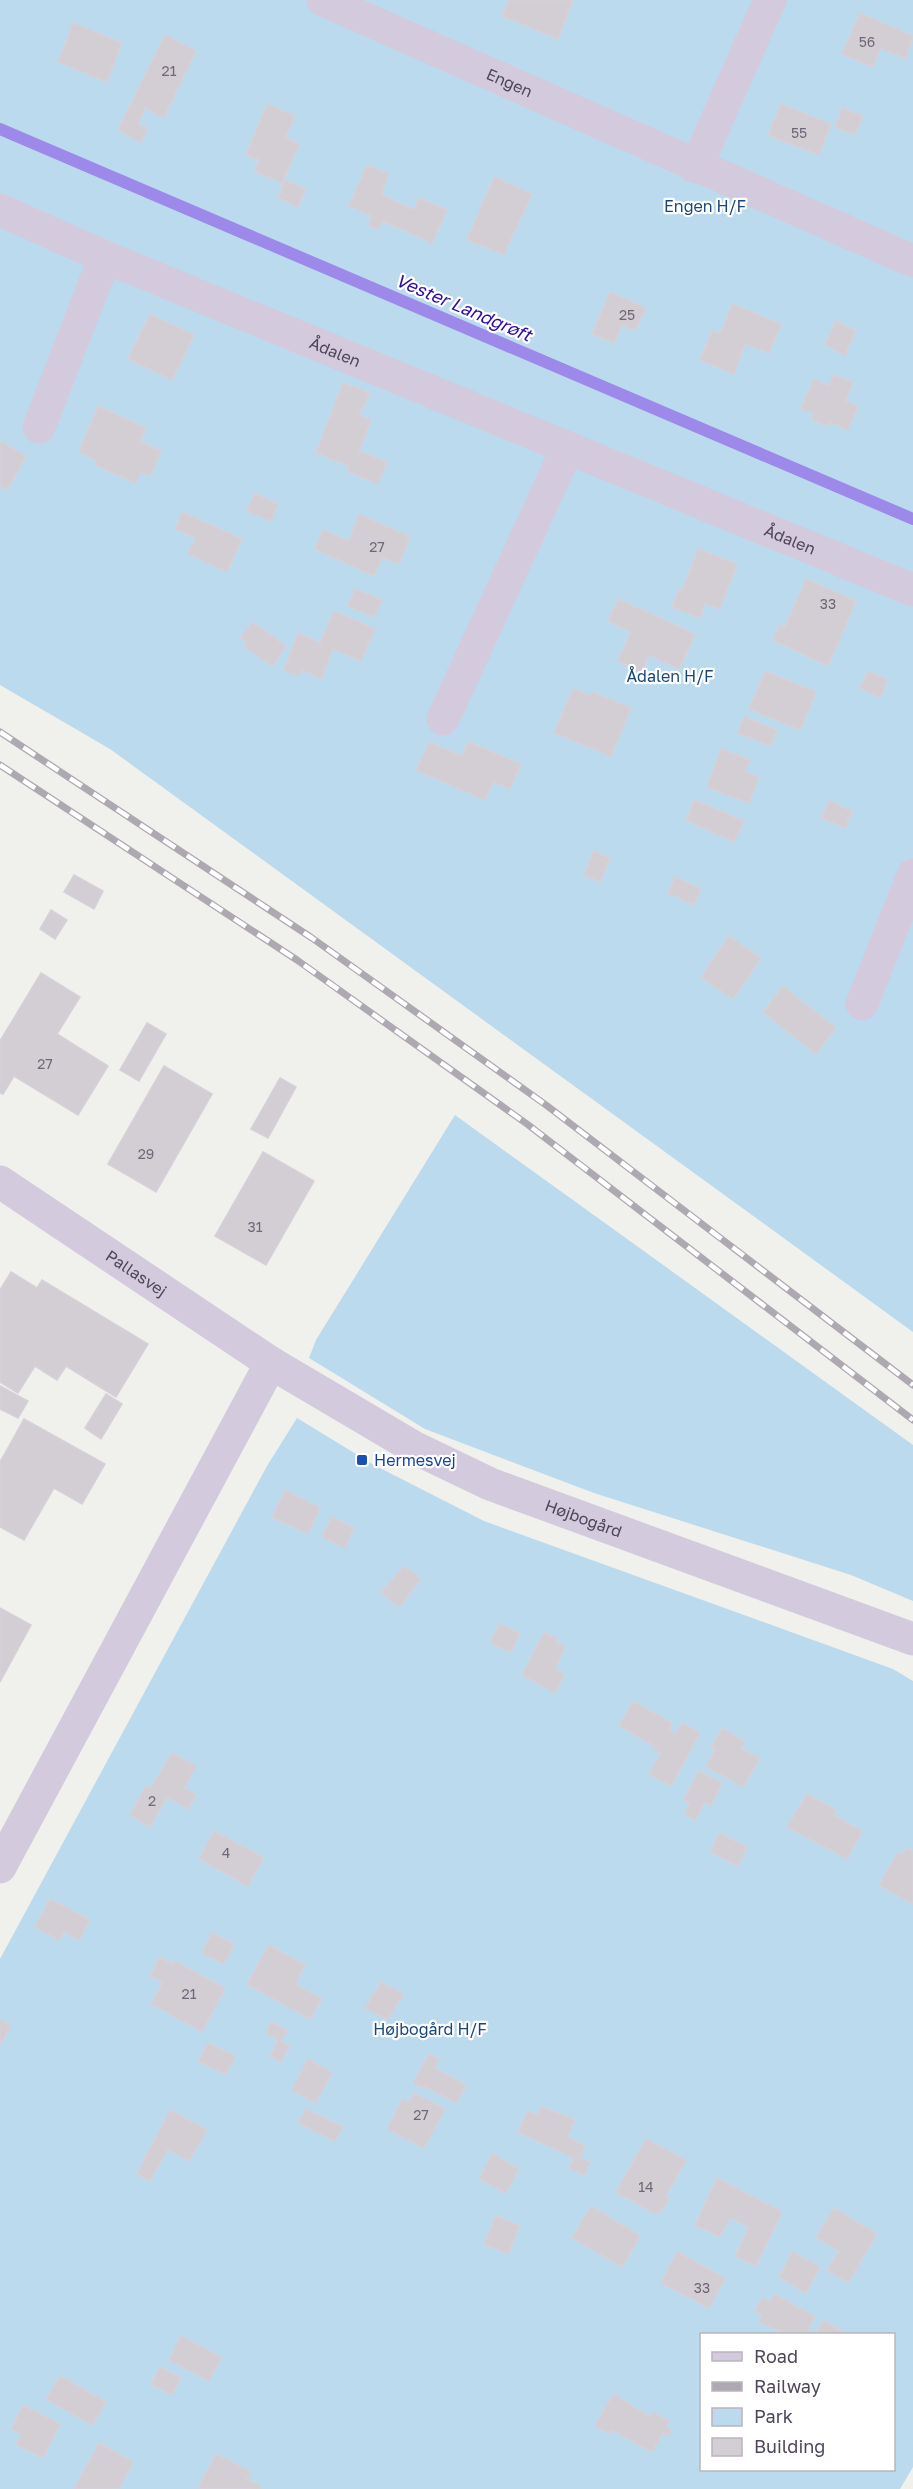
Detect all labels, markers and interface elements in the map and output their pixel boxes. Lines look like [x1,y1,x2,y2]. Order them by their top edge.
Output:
house number: 56 [859,33,875,50]
house number: 21 [162,62,177,79]
street label: Engen [483,64,536,102]
house number: 55 [791,124,807,141]
park label: Engen H/F [664,196,746,216]
water label: Vester Landgrøft [393,268,537,346]
house number: 25 [619,306,635,323]
street label: Ådalen [307,332,364,371]
street label: Ådalen [761,520,819,559]
house number: 27 [369,538,385,555]
house number: 33 [820,595,836,612]
park label: Ådalen H/F [627,666,713,686]
house number: 27 [37,1055,53,1072]
house number: 29 [138,1145,154,1162]
house number: 31 [248,1218,263,1235]
street label: Pallasvej [102,1246,171,1301]
place label: Hermesvej [374,1450,456,1470]
marker: Hermesvej [355,1453,369,1467]
street label: Højbogård [542,1495,625,1542]
house number: 2 [148,1792,156,1809]
house number: 4 [222,1844,230,1861]
house number: 21 [182,1985,197,2002]
park label: Højbogård H/F [373,2019,487,2039]
house number: 27 [413,2106,429,2123]
house number: 14 [638,2178,654,2195]
house number: 33 [694,2279,710,2296]
legend [700,2333,895,2471]
text: Road [754,2345,798,2367]
text: Railway [754,2375,821,2397]
text: Park [754,2405,793,2427]
text: Building [754,2435,825,2457]

